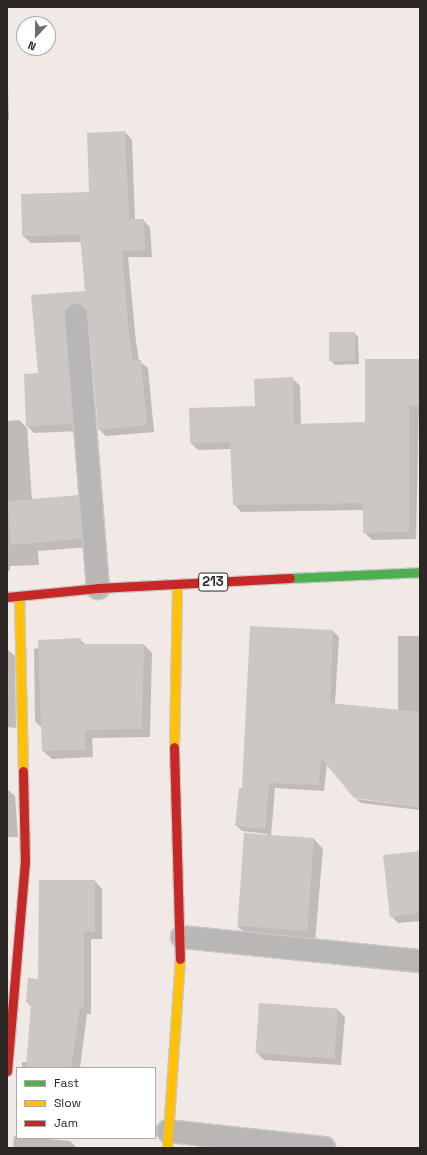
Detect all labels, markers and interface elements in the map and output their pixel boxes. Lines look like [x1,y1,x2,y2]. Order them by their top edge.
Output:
north arrow [16,16,56,56]
text: N [26,38,38,54]
road number: 213 [198,571,228,593]
legend [16,1067,156,1139]
text: Fast [54,1075,79,1091]
text: Slow [54,1095,81,1111]
text: Jam [54,1115,78,1131]

